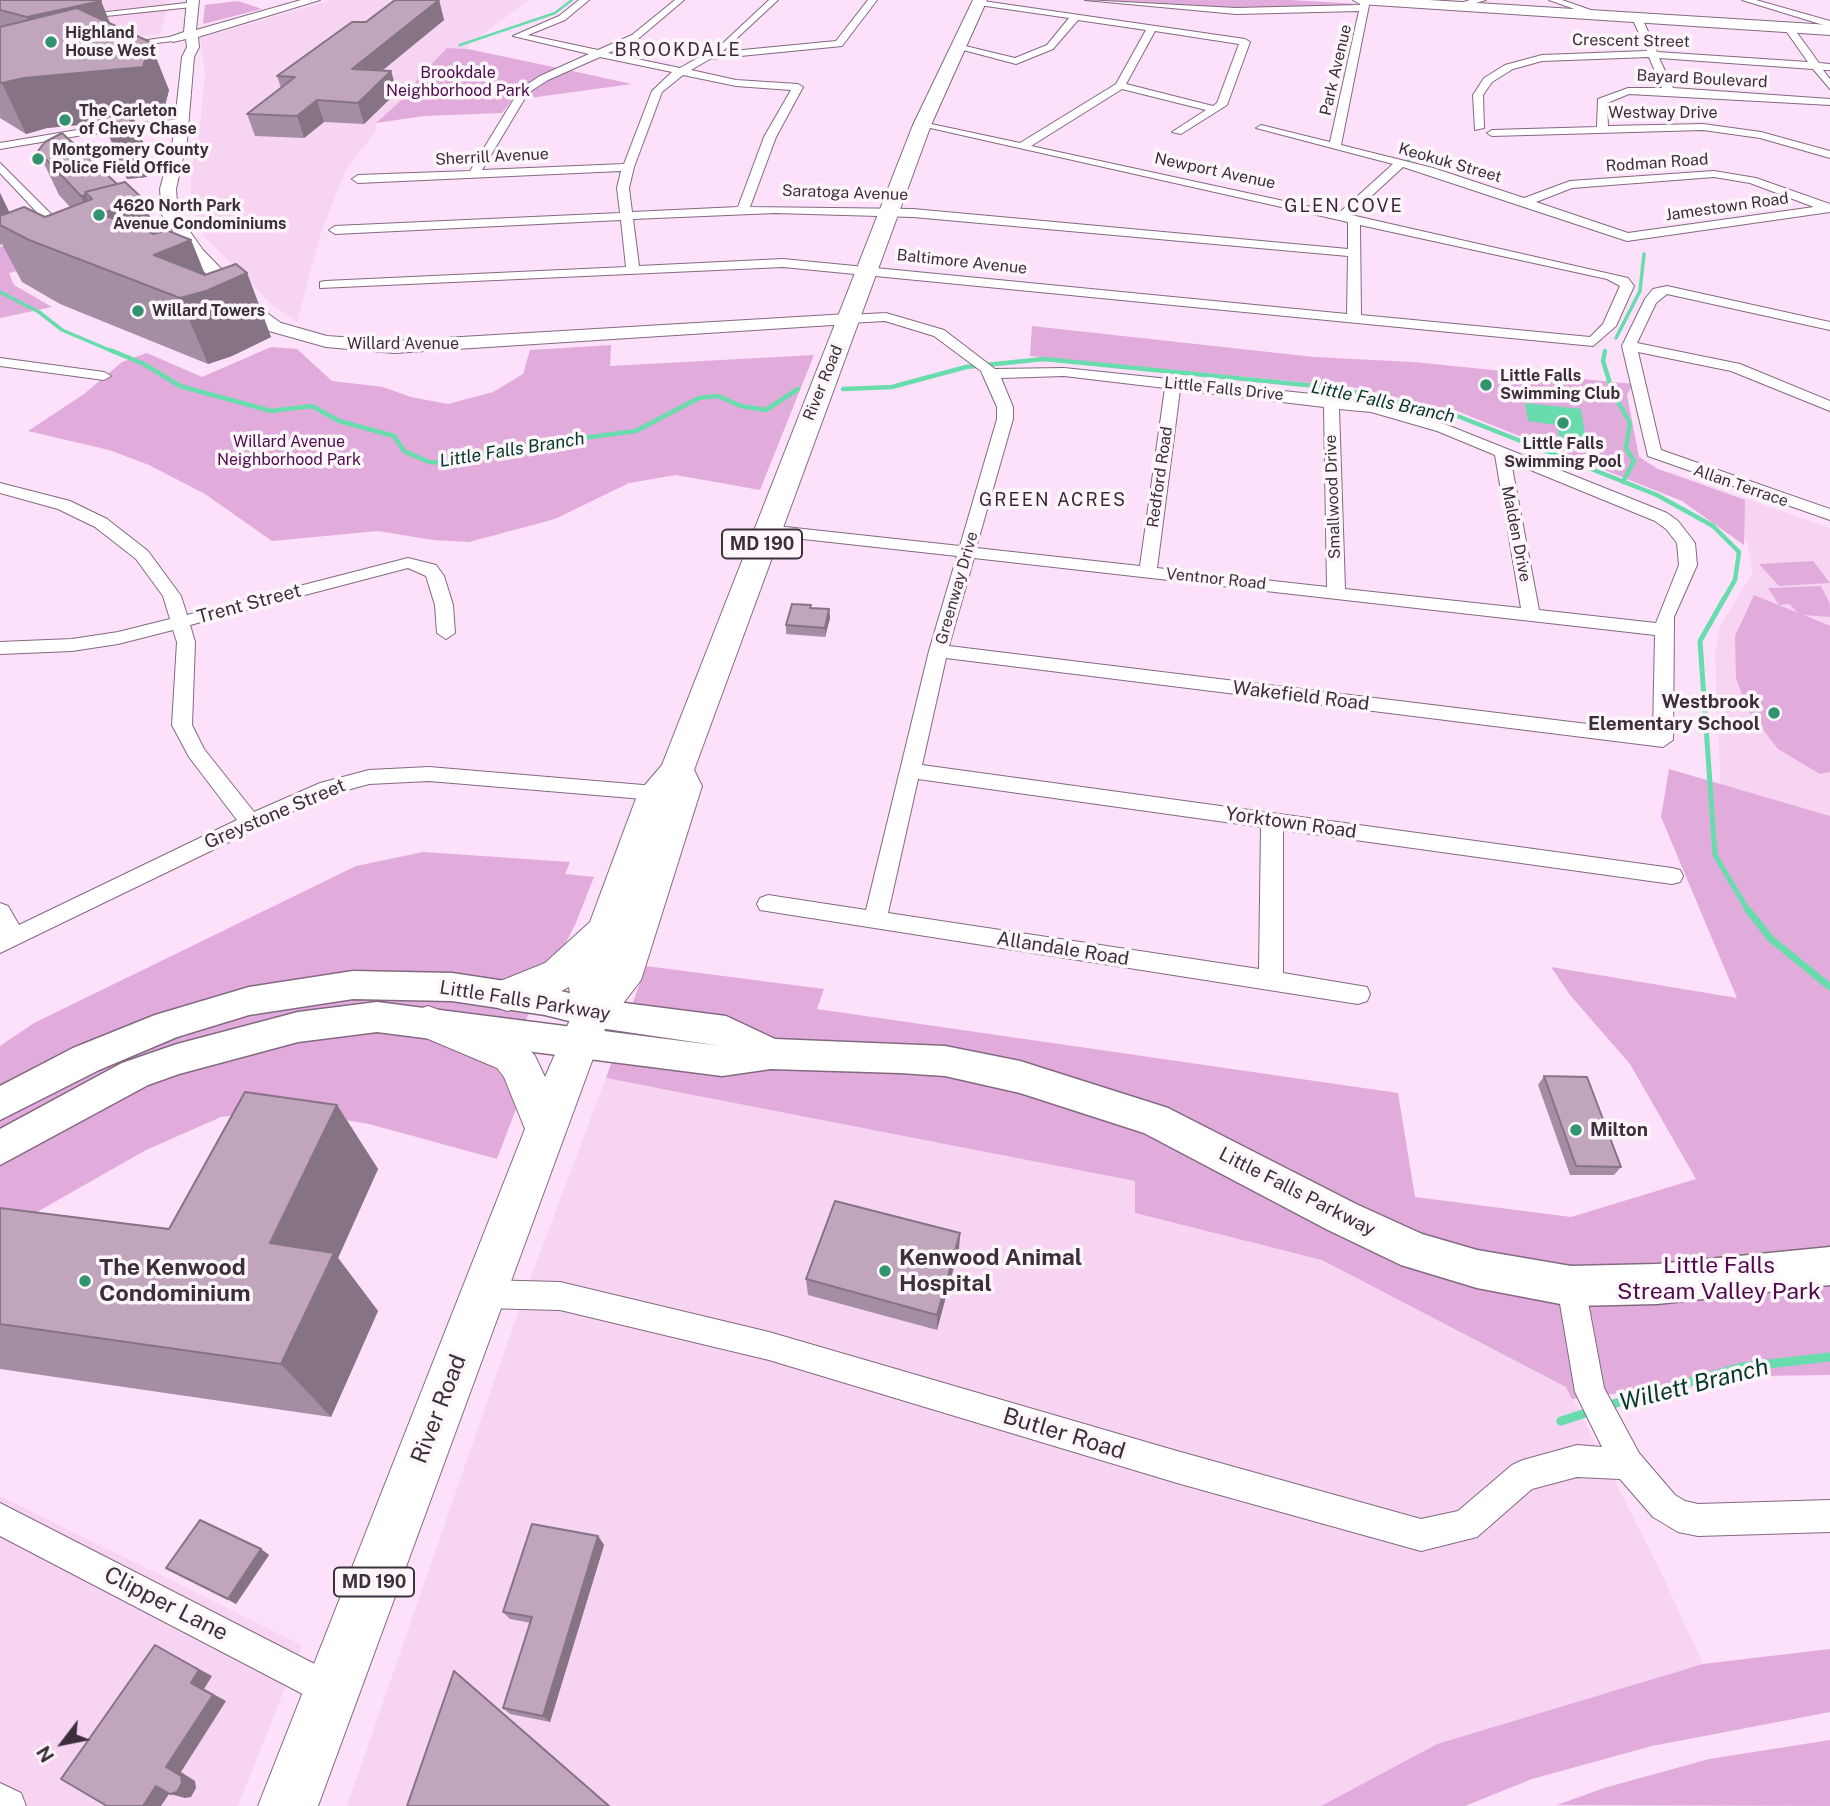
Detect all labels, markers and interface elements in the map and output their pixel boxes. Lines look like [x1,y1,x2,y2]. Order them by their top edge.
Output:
place label: Highland House West [65,23,156,61]
street label: Park Avenue [1316,23,1356,117]
street label: Crescent Street [1572,30,1690,52]
marker: Highland House West [43,34,59,50]
district label: BROOKDALE [616,39,740,61]
park label: Brookdale Neighborhood Park [386,63,530,101]
street label: Bayard Boulevard [1636,66,1768,92]
place label: The Carleton of Chevy Chase [79,101,197,139]
street label: Westway Drive [1608,103,1718,123]
marker: The Carleton of Chevy Chase [57,112,73,128]
street label: Keokuk Street [1396,139,1504,187]
place label: Montgomery County Police Field Office [52,140,209,178]
street label: Sherrill Avenue [435,144,549,170]
street label: Newport Avenue [1153,149,1277,193]
street label: Rodman Road [1605,150,1709,176]
marker: Montgomery County Police Field Office [30,151,46,167]
street label: Saratoga Avenue [782,181,908,205]
street label: Jamestown Road [1664,189,1790,225]
district label: GLEN COVE [1285,195,1403,217]
place label: 4620 North Park Avenue Condominiums [113,196,286,234]
marker: 4620 North Park Avenue Condominiums [91,207,107,223]
street label: Baltimore Avenue [896,246,1028,278]
place label: Willard Towers [152,301,265,321]
marker: Willard Towers [130,303,146,319]
street label: Willard Avenue [347,334,459,354]
street label: River Road [799,342,847,424]
place label: Little Falls Swimming Club [1500,366,1620,404]
street label: Little Falls Drive [1163,373,1285,405]
water label: Little Falls Branch [1309,376,1457,428]
marker: Little Falls Swimming Club [1478,377,1494,393]
marker: Little Falls Swimming Pool [1555,415,1571,431]
street label: Redford Road [1143,425,1177,529]
water label: Little Falls Branch [438,428,586,472]
park label: Willard Avenue Neighborhood Park [217,432,361,470]
street label: Smallwood Drive [1321,434,1345,560]
place label: Little Falls Swimming Pool [1504,434,1622,472]
street label: Allan Terrace [1691,461,1791,511]
street label: Malden Drive [1497,484,1535,584]
district label: GREEN ACRES [980,489,1126,511]
street label: Greenway Drive [932,529,982,647]
road number: MD 190 [722,530,802,558]
street label: Ventnor Road [1165,564,1267,594]
street label: Trent Street [194,579,304,629]
street label: Wakefield Road [1231,676,1371,716]
place label: Westbrook Elementary School [1588,691,1760,735]
marker: Westbrook Elementary School [1766,705,1782,721]
street label: Greystone Street [201,774,349,854]
street label: Yorktown Road [1224,803,1358,843]
street label: Allandale Road [995,927,1131,971]
street label: Little Falls Parkway [438,976,612,1026]
place label: Milton [1590,1119,1648,1141]
marker: Milton [1568,1122,1584,1138]
street label: Little Falls Parkway [1215,1143,1379,1241]
place label: Kenwood Animal Hospital [899,1244,1082,1298]
park label: Little Falls Stream Valley Park [1617,1252,1821,1306]
place label: The Kenwood Condominium [99,1254,251,1308]
marker: Kenwood Animal Hospital [877,1263,893,1279]
marker: The Kenwood Condominium [77,1273,93,1289]
street label: River Road [406,1351,472,1467]
water label: Willett Branch [1616,1353,1772,1417]
street label: Butler Road [1000,1402,1128,1466]
street label: Clipper Lane [99,1561,233,1647]
road number: MD 190 [334,1568,414,1596]
north arrow [28,1708,98,1778]
text: N [32,1742,58,1766]

